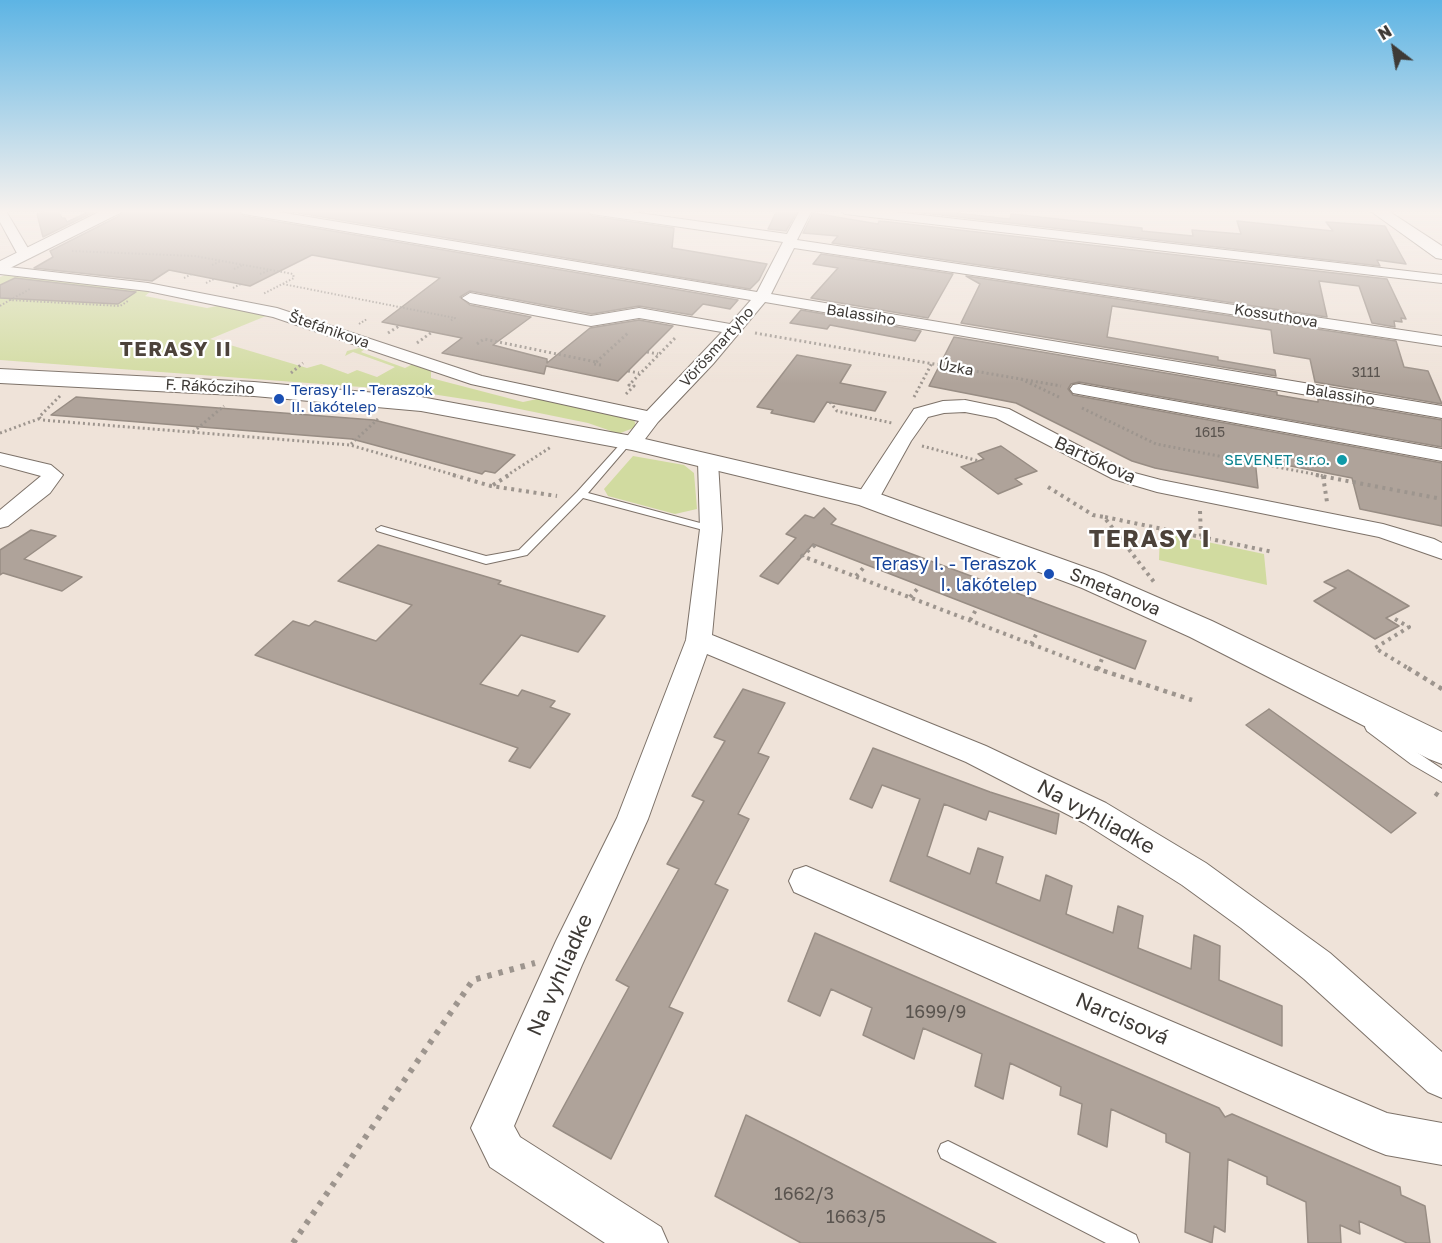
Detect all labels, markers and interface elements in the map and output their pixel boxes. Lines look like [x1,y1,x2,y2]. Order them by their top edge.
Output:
north arrow [1364,18,1424,78]
text: N [1374,21,1395,44]
street label: Balassiho [825,301,897,329]
street label: Kossuthova [1233,301,1319,331]
street label: Vörösmartyho [676,303,758,391]
street label: Štefánikova [286,308,372,352]
district label: TERASY II [120,338,232,362]
street label: Úzka [937,356,975,380]
house number: 3111 [1352,365,1380,381]
street label: F. Rákócziho [165,376,255,398]
place label: Terasy II. - Teraszok II. lakótelep [291,381,433,416]
street label: Balassiho [1304,381,1376,409]
marker: Terasy II. - Teraszok II. lakótelep [272,392,286,406]
house number: 1615 [1195,425,1225,441]
street label: Bartókova [1051,432,1139,488]
place label: SEVENET s.r.o. [1224,451,1330,469]
marker: SEVENET s.r.o. [1335,453,1349,467]
district label: TERASY I [1089,525,1211,553]
place label: Terasy I. - Teraszok I. lakótelep [872,553,1037,596]
street label: Smetanova [1066,563,1164,621]
marker: Terasy I. - Teraszok I. lakótelep [1042,567,1056,581]
street label: Na vyhliadke [1033,774,1159,860]
street label: Na vyhliadke [522,910,598,1040]
street label: Narcisová [1072,987,1172,1051]
house number: 1699/9 [906,1001,966,1023]
house number: 1662/3 [774,1183,834,1205]
house number: 1663/5 [826,1206,886,1228]

